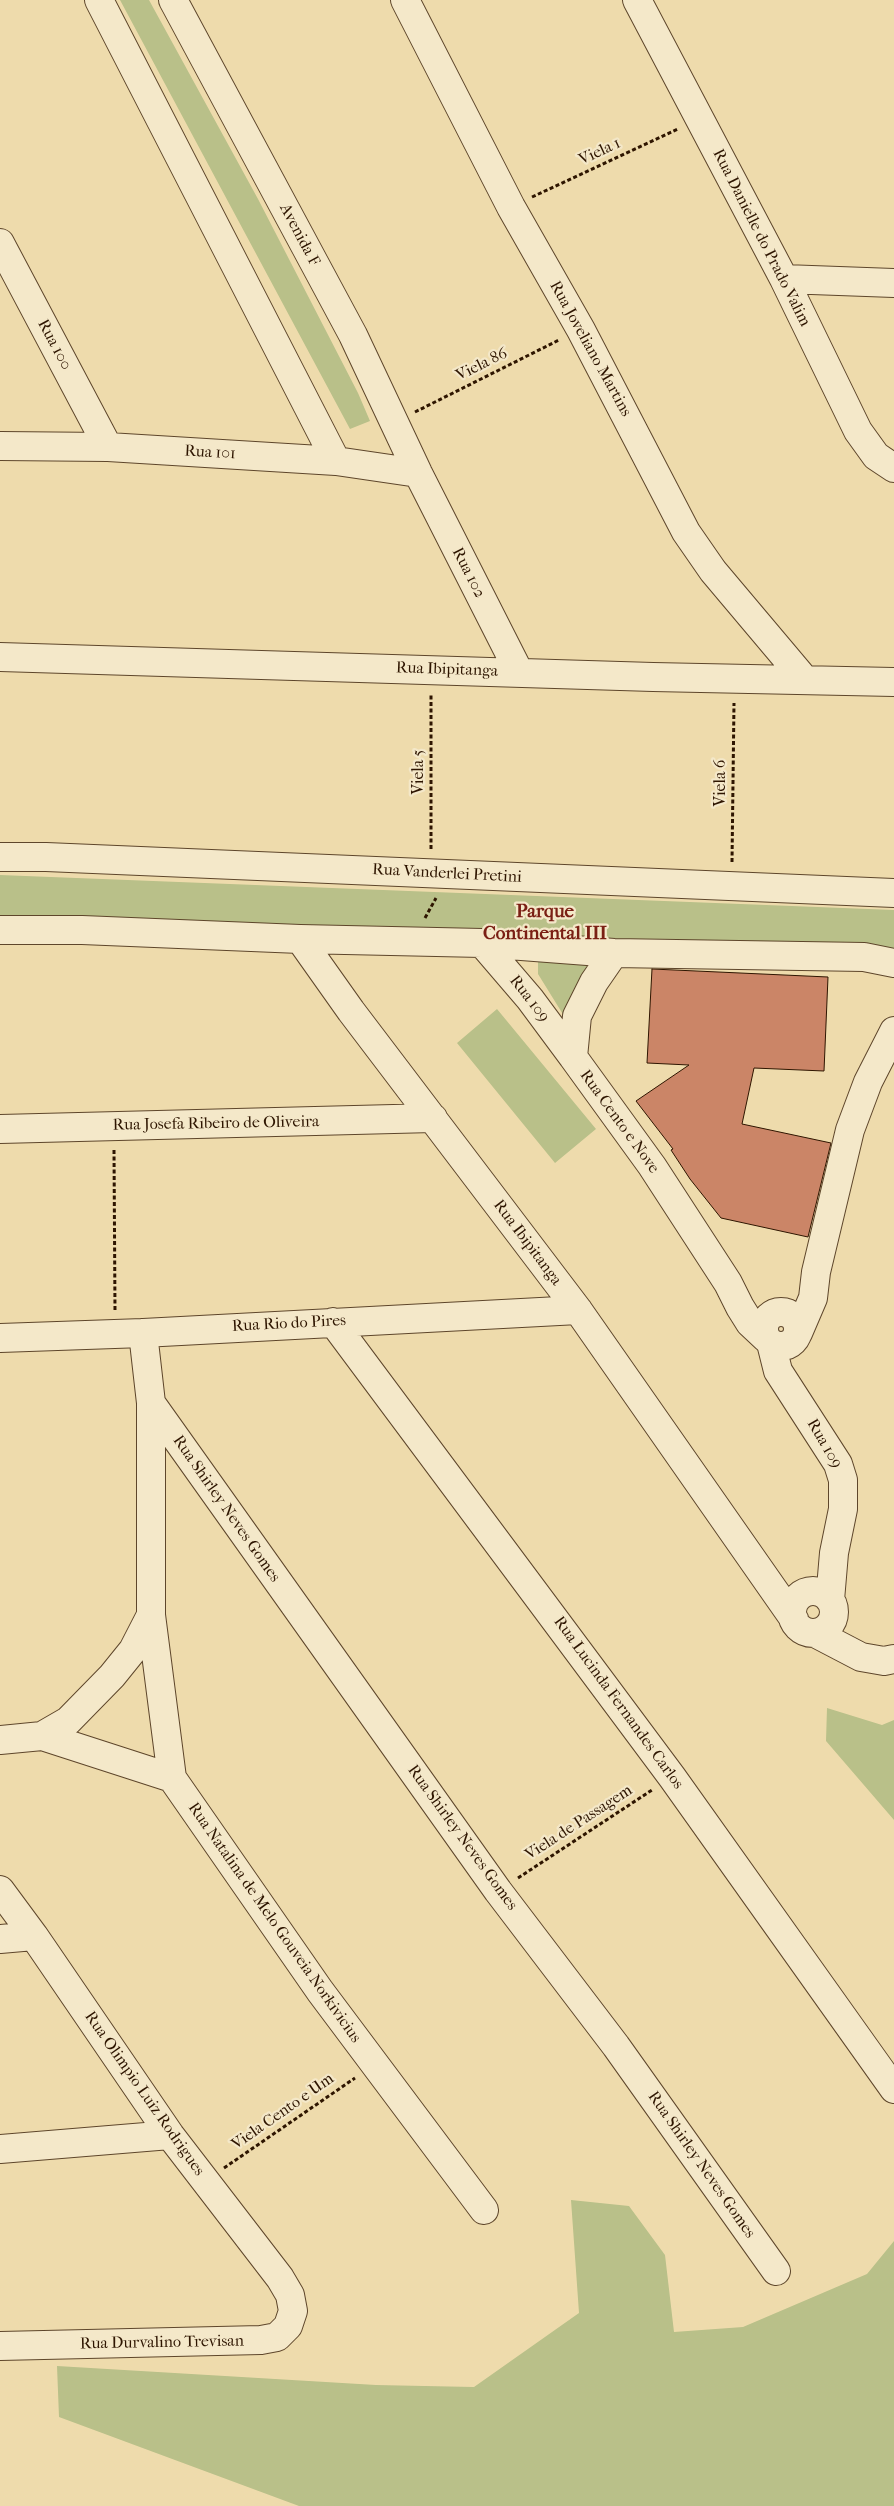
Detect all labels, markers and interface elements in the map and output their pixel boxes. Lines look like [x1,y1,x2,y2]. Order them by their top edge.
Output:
street label: Viela 1 [576,134,624,170]
street label: Rua Danielle do Prado Valim [708,146,814,330]
street label: Avenida F [275,201,323,269]
street label: Rua Joveliano Martins [545,278,635,420]
street label: Rua 100 [33,316,75,374]
street label: Viela 86 [453,344,511,386]
street label: Rua 101 [184,442,236,464]
street label: Rua 102 [447,545,489,601]
street label: Rua Ibipitanga [396,659,498,681]
street label: Viela 5 [409,750,429,794]
street label: Viela 6 [711,760,731,806]
street label: Rua Vanderlei Pretini [372,860,522,888]
district label: Parque Continental III [483,901,607,945]
street label: Rua 109 [505,972,553,1026]
street label: Rua Cento e Nove [575,1067,663,1177]
street label: Rua Josefa Ribeiro de Oliveira [113,1113,319,1135]
street label: Rua Ibipitanga [489,1196,565,1290]
street label: Rua Rio do Pires [232,1311,346,1337]
street label: Rua 109 [802,1416,846,1472]
street label: Rua Shirley Neves Gomes [168,1432,284,1586]
street label: Rua Lucinda Fernandes Carlos [549,1613,687,1793]
street label: Rua Shirley Neves Gomes [403,1762,521,1914]
street label: Viela de Passagem [522,1781,636,1865]
street label: Rua Natalina de Melo Gouveia Norkivicius [183,1799,365,2047]
street label: Rua Olimpio Luiz Rodrigues [80,2008,208,2180]
street label: Viela Cento e Um [228,2070,338,2154]
street label: Rua Shirley Neves Gomes [643,2088,759,2242]
street label: Rua Durvalino Trevisan [80,2332,244,2354]

